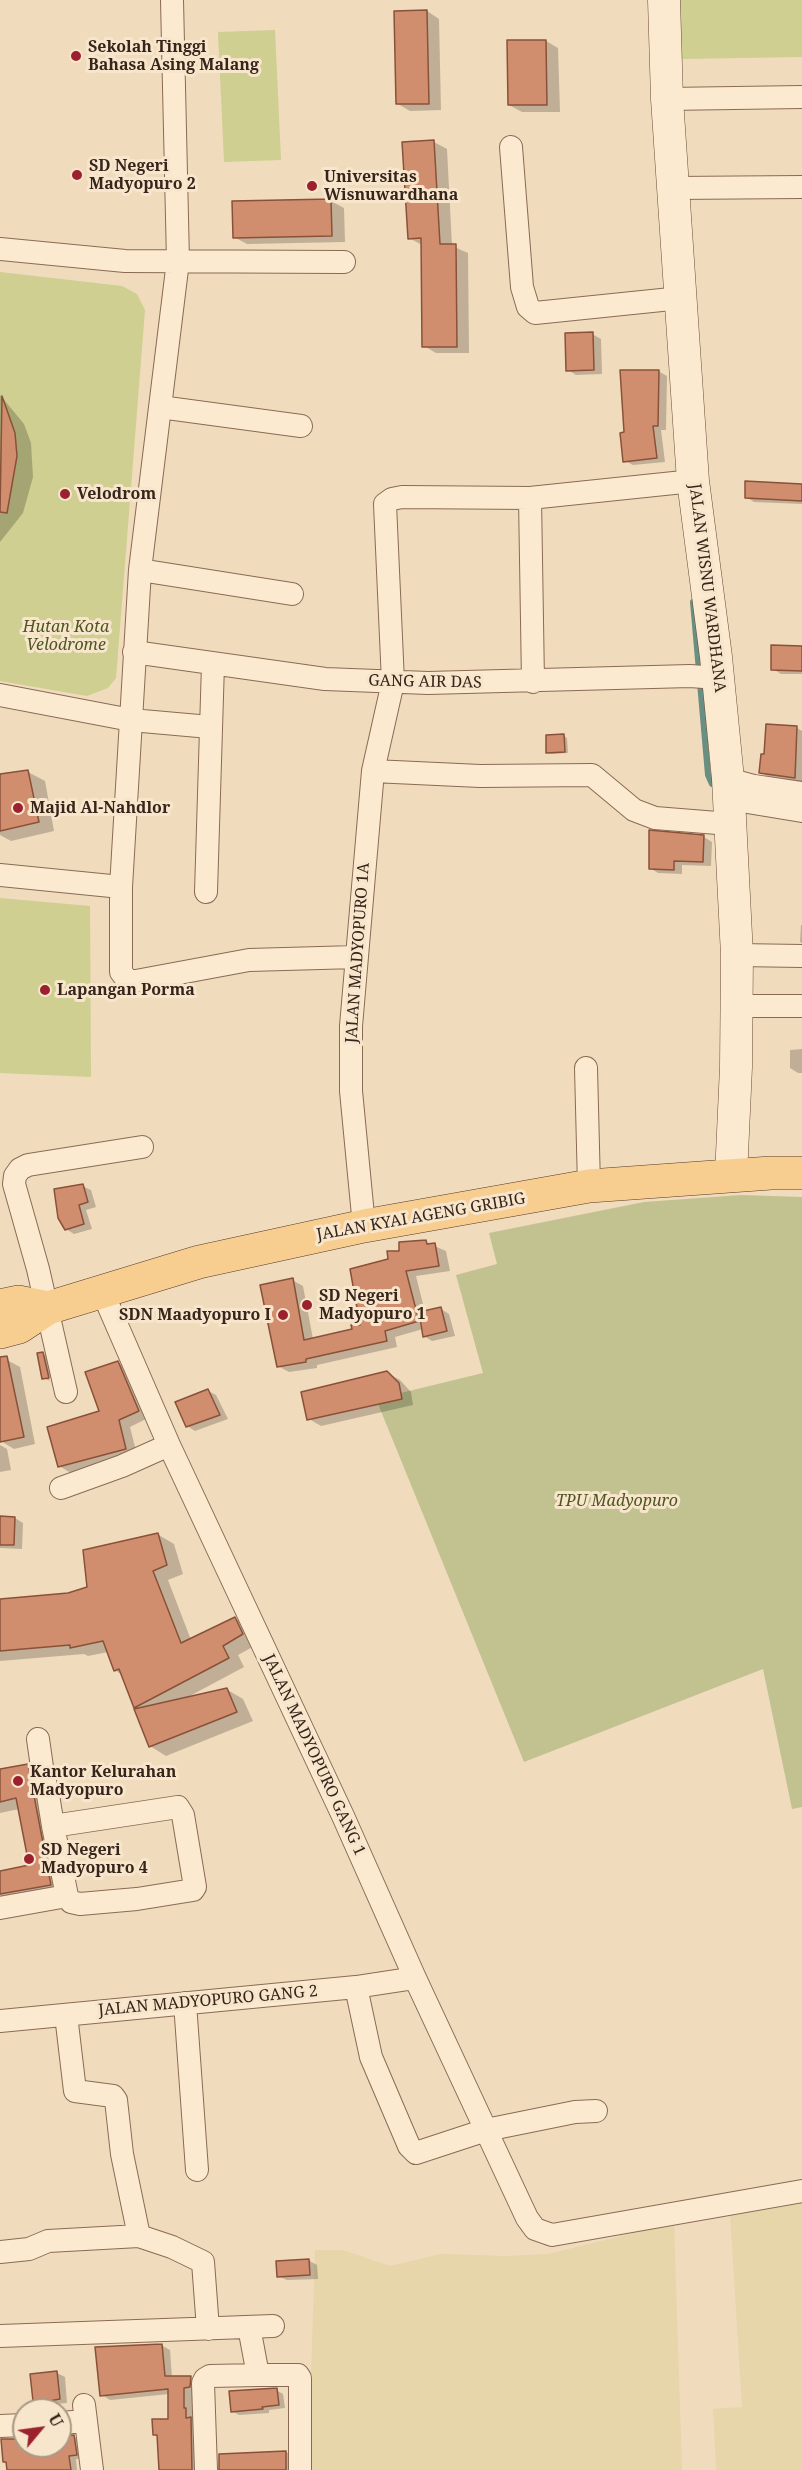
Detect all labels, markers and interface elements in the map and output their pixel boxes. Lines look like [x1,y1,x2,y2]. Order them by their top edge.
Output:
place label: Sekolah Tinggi Bahasa Asing Malang [88,37,259,75]
marker: Sekolah Tinggi Bahasa Asing Malang [69,49,83,63]
place label: SD Negeri Madyopuro 2 [89,156,196,194]
place label: Universitas Wisnuwardhana [324,167,458,205]
marker: SD Negeri Madyopuro 2 [70,168,84,182]
marker: Universitas Wisnuwardhana [305,179,319,193]
street label: JALAN WISNU WARDHANA [685,482,729,694]
place label: Velodrom [77,484,156,504]
marker: Velodrom [58,487,72,501]
park label: Hutan Kota Velodrome [23,617,109,655]
street label: GANG AIR DAS [368,671,482,693]
place label: Majid Al-Nahdlor [30,798,170,818]
marker: Majid Al-Nahdlor [11,801,25,815]
street label: JALAN MADYOPURO 1A [342,862,374,1044]
place label: Lapangan Porma [57,980,195,1000]
marker: Lapangan Porma [38,983,52,997]
street label: JALAN KYAI AGENG GRIBIG [315,1189,527,1245]
place label: SD Negeri Madyopuro 1 [319,1286,426,1324]
marker: SD Negeri Madyopuro 1 [300,1298,314,1312]
place label: SDN Maadyopuro I [119,1305,271,1325]
marker: SDN Maadyopuro I [276,1308,290,1322]
park label: TPU Madyopuro [556,1491,678,1511]
street label: JALAN MADYOPURO GANG 1 [259,1651,369,1859]
place label: Kantor Kelurahan Madyopuro [30,1762,176,1800]
marker: Kantor Kelurahan Madyopuro [11,1774,25,1788]
place label: SD Negeri Madyopuro 4 [41,1840,148,1878]
marker: SD Negeri Madyopuro 4 [22,1852,36,1866]
street label: JALAN MADYOPURO GANG 2 [97,1982,319,2020]
north arrow [12,2398,72,2458]
text: U [43,2410,69,2431]

